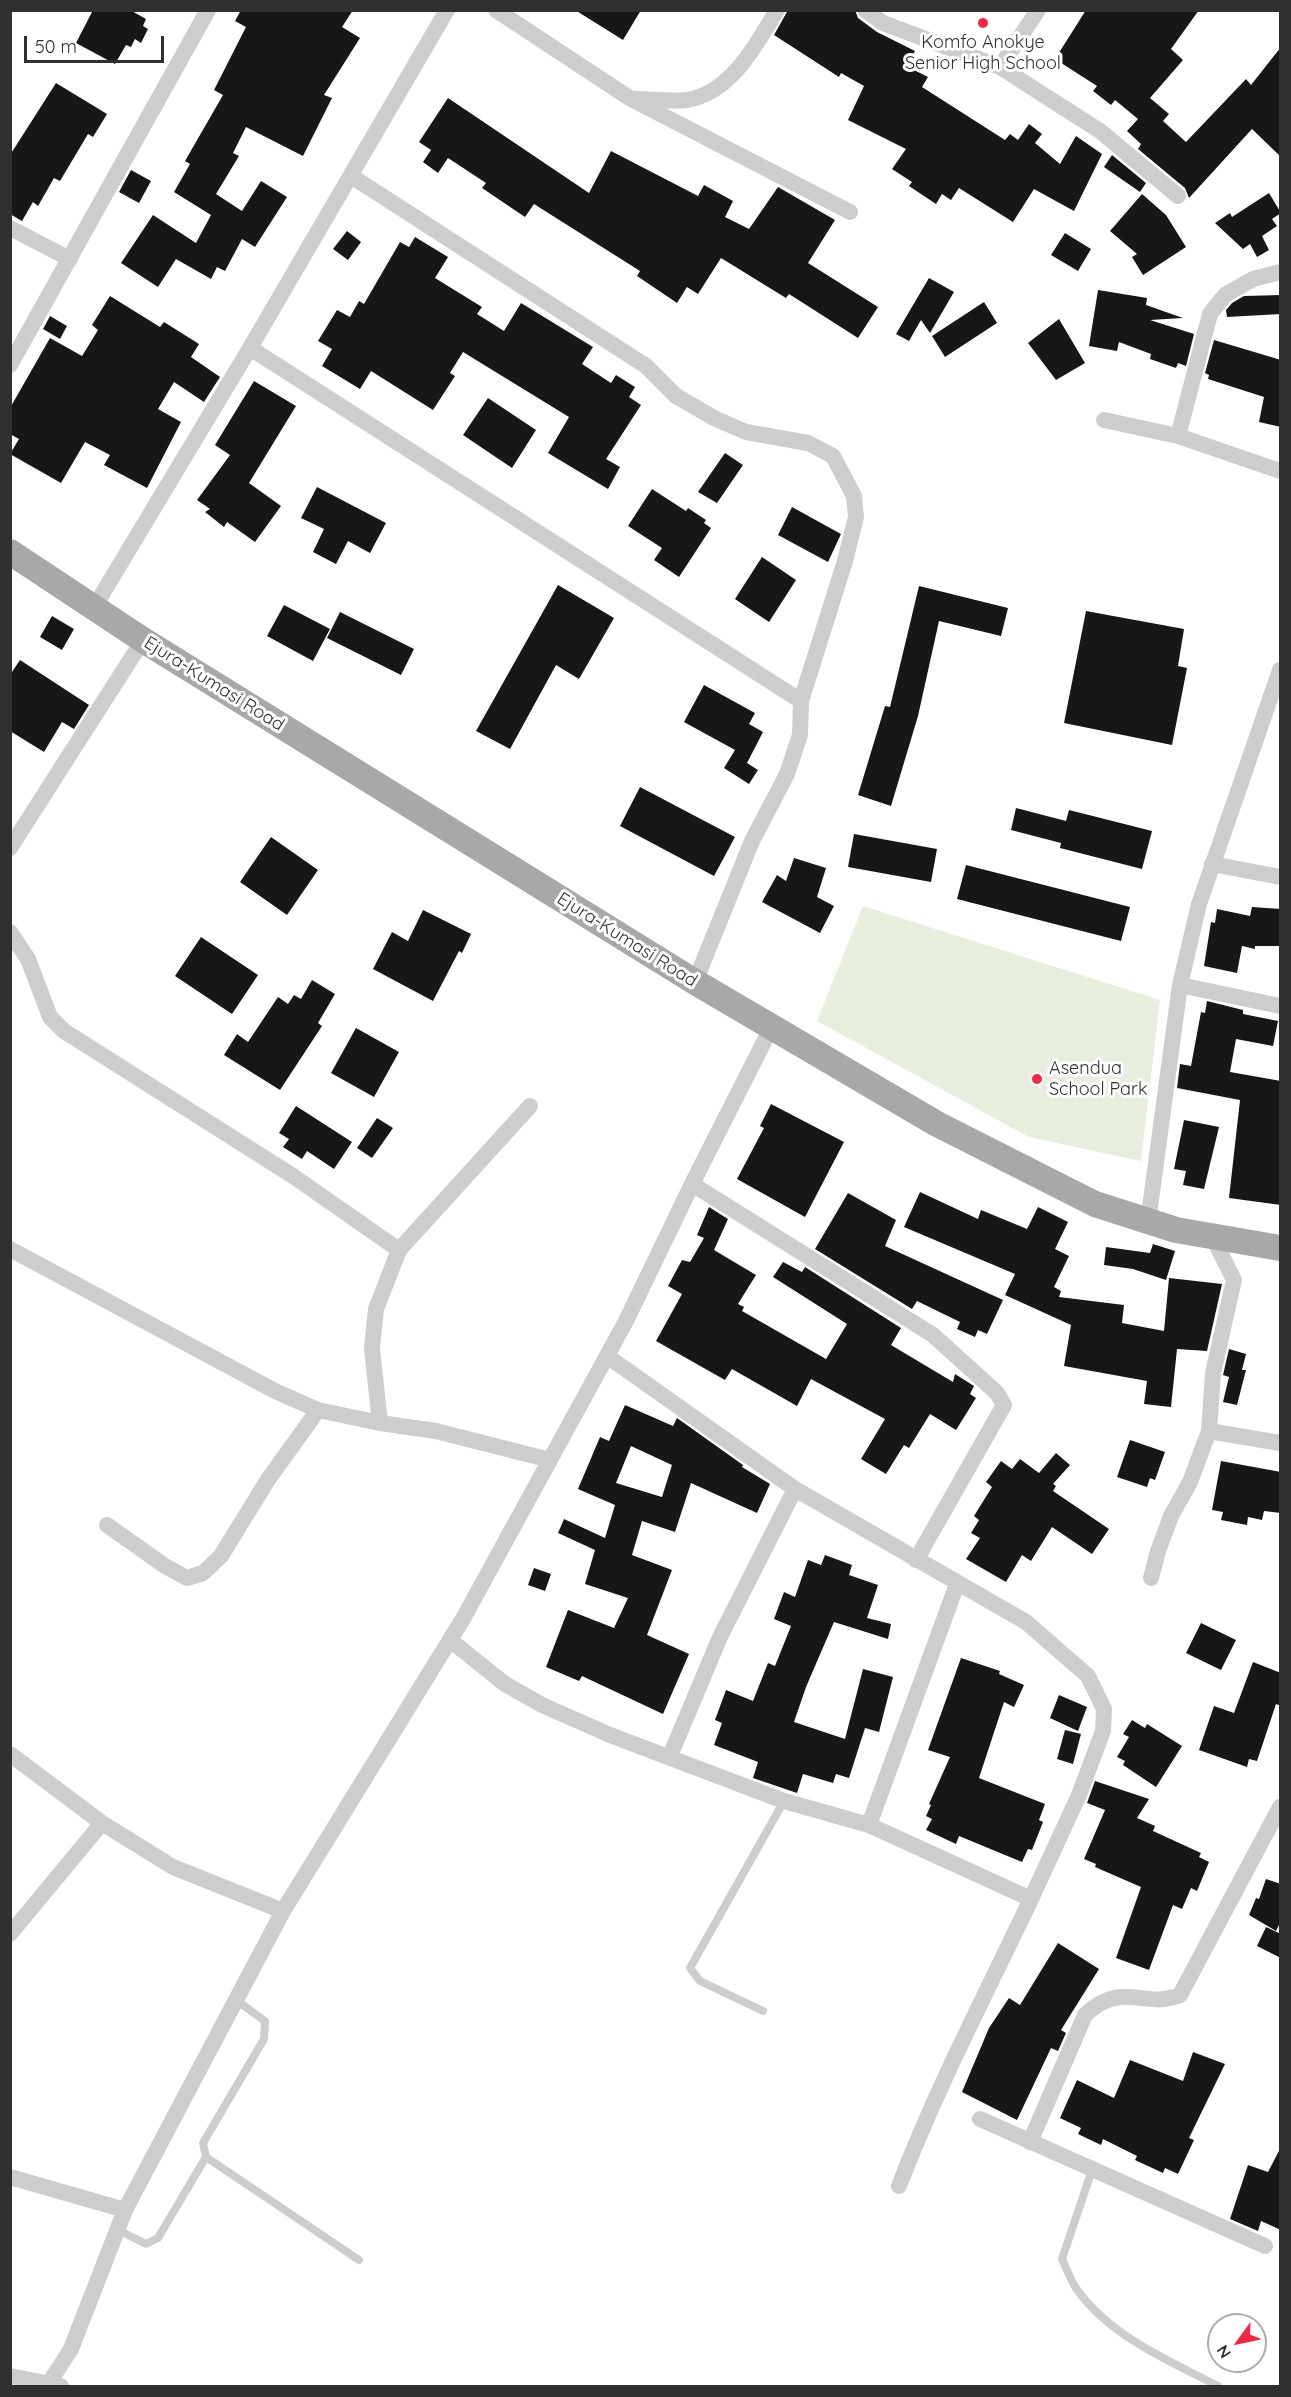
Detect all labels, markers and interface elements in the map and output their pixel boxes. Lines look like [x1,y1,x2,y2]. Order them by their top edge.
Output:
marker: Komfo Anokye Senior High School [976,16,990,30]
scale bar [27,24,166,62]
place label: Komfo Anokye Senior High School [905,32,1061,74]
text: 50 m [35,35,77,58]
street label: Ejura-Kumasi Road [140,632,288,736]
street label: Ejura-Kumasi Road [553,888,701,992]
place label: Asendua School Park [1049,1058,1148,1100]
marker: Asendua School Park [1030,1072,1044,1086]
north arrow [1207,2313,1267,2373]
text: N [1212,2341,1235,2362]

